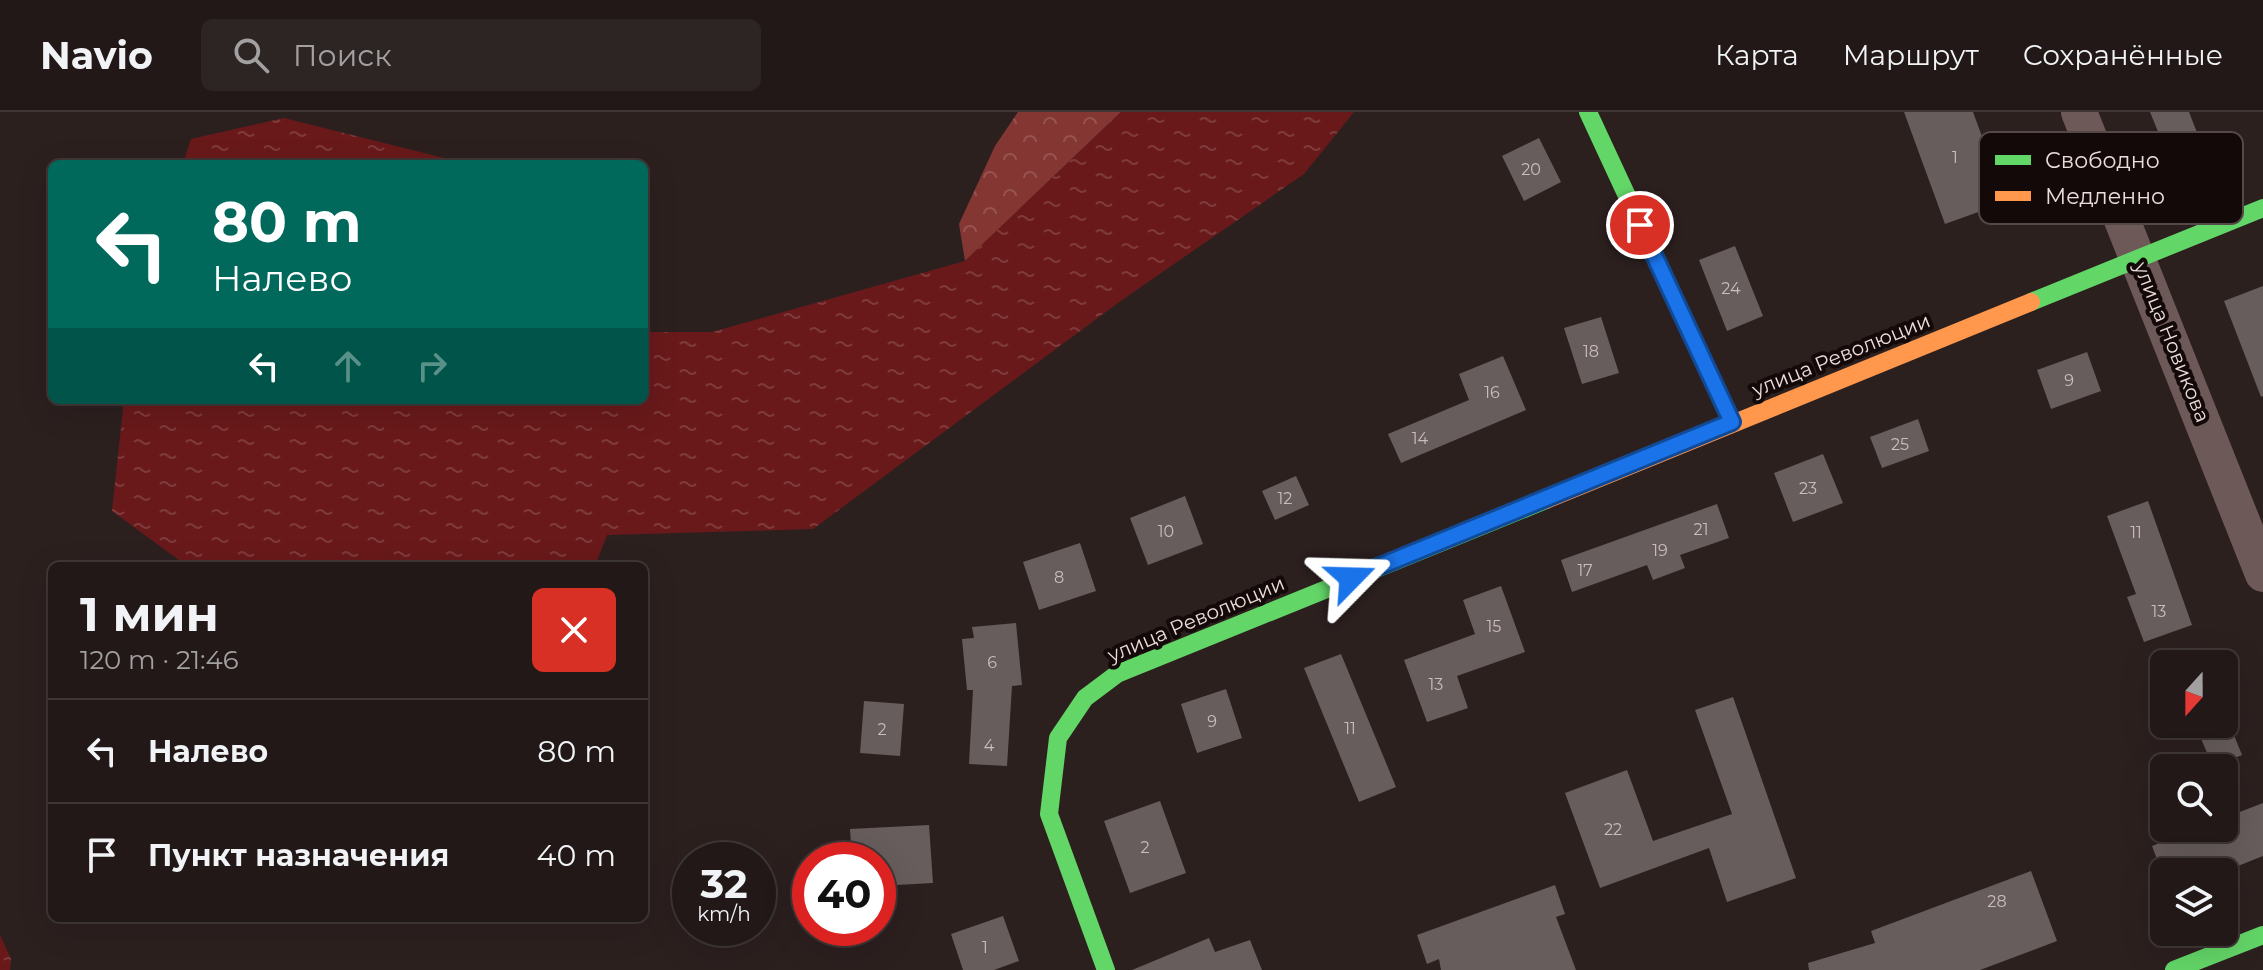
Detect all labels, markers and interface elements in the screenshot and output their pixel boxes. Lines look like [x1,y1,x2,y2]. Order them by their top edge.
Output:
search box [201,19,761,91]
text: Navio [40,32,153,79]
icon: search [229,33,273,77]
text: Поиск [293,37,392,74]
text: Карта [1715,38,1799,72]
text: Маршрут [1843,38,1979,72]
text: Сохранённые [2023,38,2223,72]
legend [1979,132,2243,224]
text: Свободно [2045,147,2160,174]
house number: 1 [1952,148,1958,167]
house number: 20 [1521,160,1541,179]
text: Медленно [2045,183,2165,210]
text: 80 m [212,188,362,256]
pin [1606,191,1674,259]
icon: left [80,192,184,296]
icon: arrive [1618,203,1662,247]
text: Налево [212,256,352,300]
street label: улица Новикова [2129,258,2215,426]
house number: 24 [1721,279,1741,298]
street label: улица Революции [1748,308,1934,402]
house number: 18 [1583,342,1599,361]
icon: left [242,344,286,388]
icon: ahead [326,344,370,388]
icon: right [410,344,454,388]
house number: 9 [2064,371,2074,390]
house number: 16 [1484,383,1500,402]
house number: 14 [1412,429,1429,448]
house number: 25 [1891,435,1909,454]
house number: 23 [1799,479,1817,498]
house number: 12 [1278,489,1292,508]
house number: 21 [1694,520,1708,539]
house number: 10 [1158,522,1174,541]
house number: 11 [2130,523,2142,542]
position arrow [1309,536,1393,620]
house number: 19 [1652,541,1668,560]
house number: 17 [1577,561,1593,580]
house number: 8 [1054,568,1064,587]
street label: улица Революции [1103,571,1288,668]
text: 1 мин [80,585,219,643]
button: close [532,588,616,672]
house number: 13 [2152,602,2166,621]
house number: 15 [1487,617,1501,636]
text: 120 m · 21:46 [80,644,239,676]
north arrow [2150,650,2238,738]
map controls [2150,650,2238,946]
house number: 6 [987,653,997,672]
house number: 13 [1429,675,1443,694]
house number: 9 [1207,712,1217,731]
house number: 11 [1344,719,1356,738]
house number: 2 [877,720,887,739]
icon: left [80,729,124,773]
text: Налево [148,733,268,770]
text: 80 m [537,733,616,770]
house number: 4 [984,736,995,755]
button: search [2150,754,2238,842]
house number: 22 [1604,820,1622,839]
icon: arrive [80,833,124,877]
text: Пункт назначения [148,837,449,874]
text: 40 m [537,837,616,874]
house number: 2 [1140,838,1150,857]
speed limit sign: 40 [792,842,896,946]
button: layers [2150,858,2238,946]
text: 32 [700,859,748,908]
house number: 28 [1987,892,2007,911]
text: km/h [697,902,751,926]
house number: 1 [982,938,988,957]

